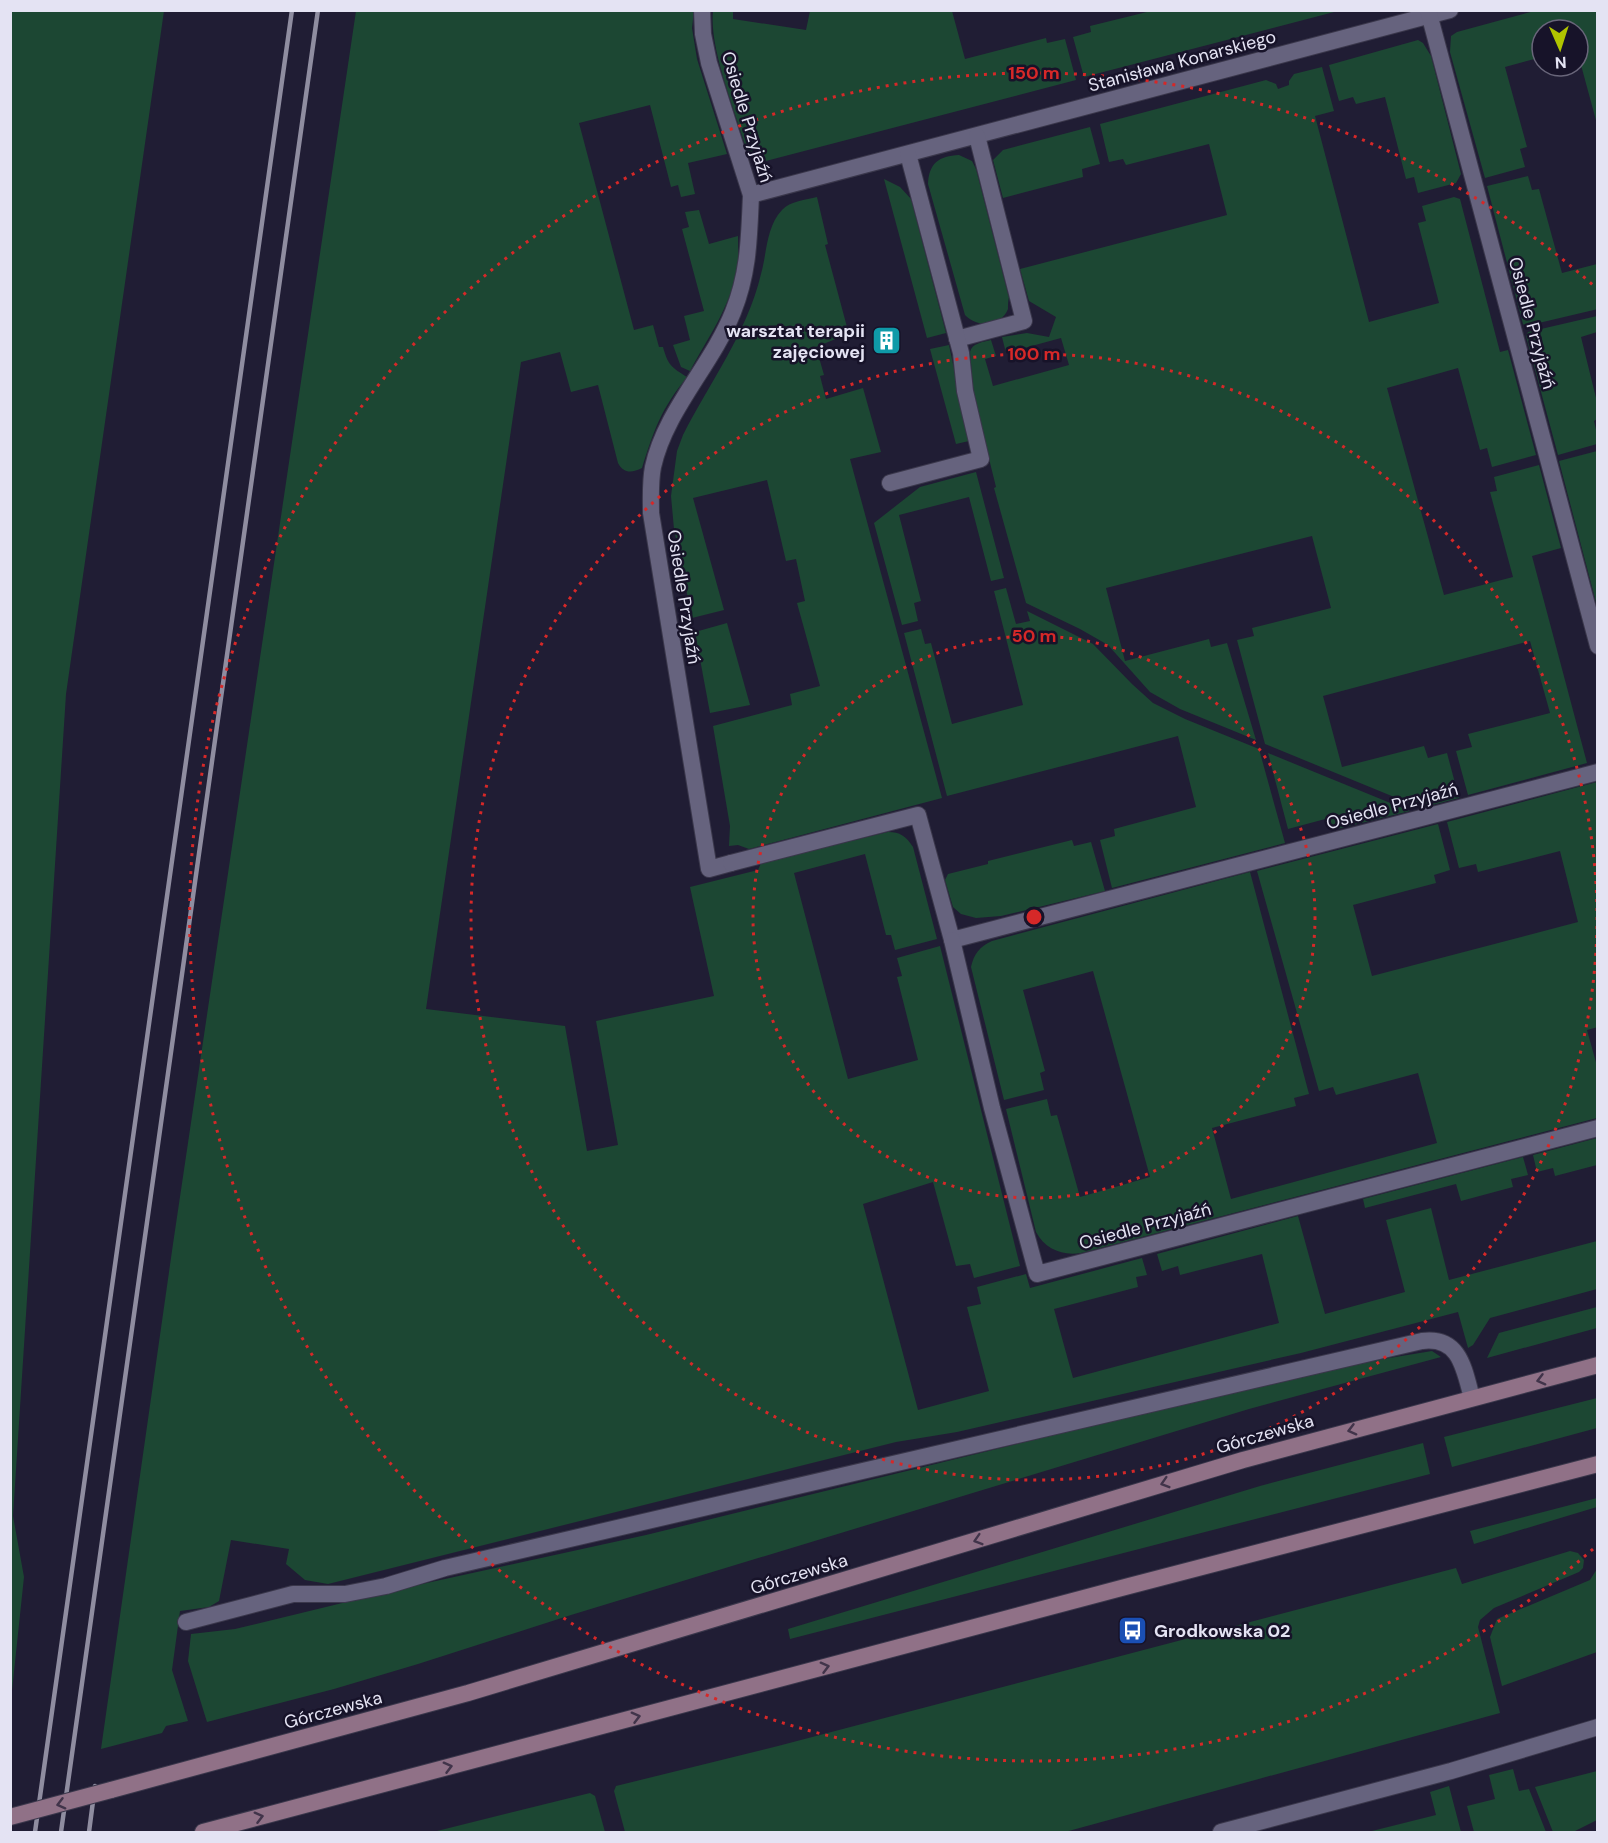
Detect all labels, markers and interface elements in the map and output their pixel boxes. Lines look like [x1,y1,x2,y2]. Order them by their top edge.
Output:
north arrow [1530,18,1590,78]
street label: Stanisława Konarskiego [1085,24,1279,98]
street label: Osiedle Przyjaźń [716,49,778,185]
text: N [1554,52,1567,73]
text: 150 m [1008,61,1060,85]
street label: Osiedle Przyjaźń [1503,254,1561,392]
place label: warsztat terapii zajęciowej [726,319,865,364]
building icon: warsztat terapii zajęciowej [870,325,902,357]
text: 100 m [1007,342,1061,366]
street label: Osiedle Przyjaźń [662,528,706,666]
text: 50 m [1011,624,1057,648]
street label: Osiedle Przyjaźń [1323,777,1461,835]
centre of rings [1024,907,1044,927]
street label: Osiedle Przyjaźń [1076,1197,1214,1255]
one-way arrow [1536,1372,1546,1385]
street label: Górczewska [1213,1409,1317,1459]
one-way arrow [1348,1423,1358,1435]
one-way arrow [1160,1476,1171,1489]
one-way arrow [974,1533,984,1545]
street label: Górczewska [747,1548,851,1600]
bus stop icon: Grodkowska 02 [1117,1615,1149,1647]
place label: Grodkowska 02 [1154,1619,1290,1643]
one-way arrow [819,1662,830,1674]
street label: Górczewska [281,1685,385,1735]
one-way arrow [630,1712,641,1724]
one-way arrow [443,1762,453,1775]
one-way arrow [56,1796,66,1809]
one-way arrow [254,1812,264,1825]

